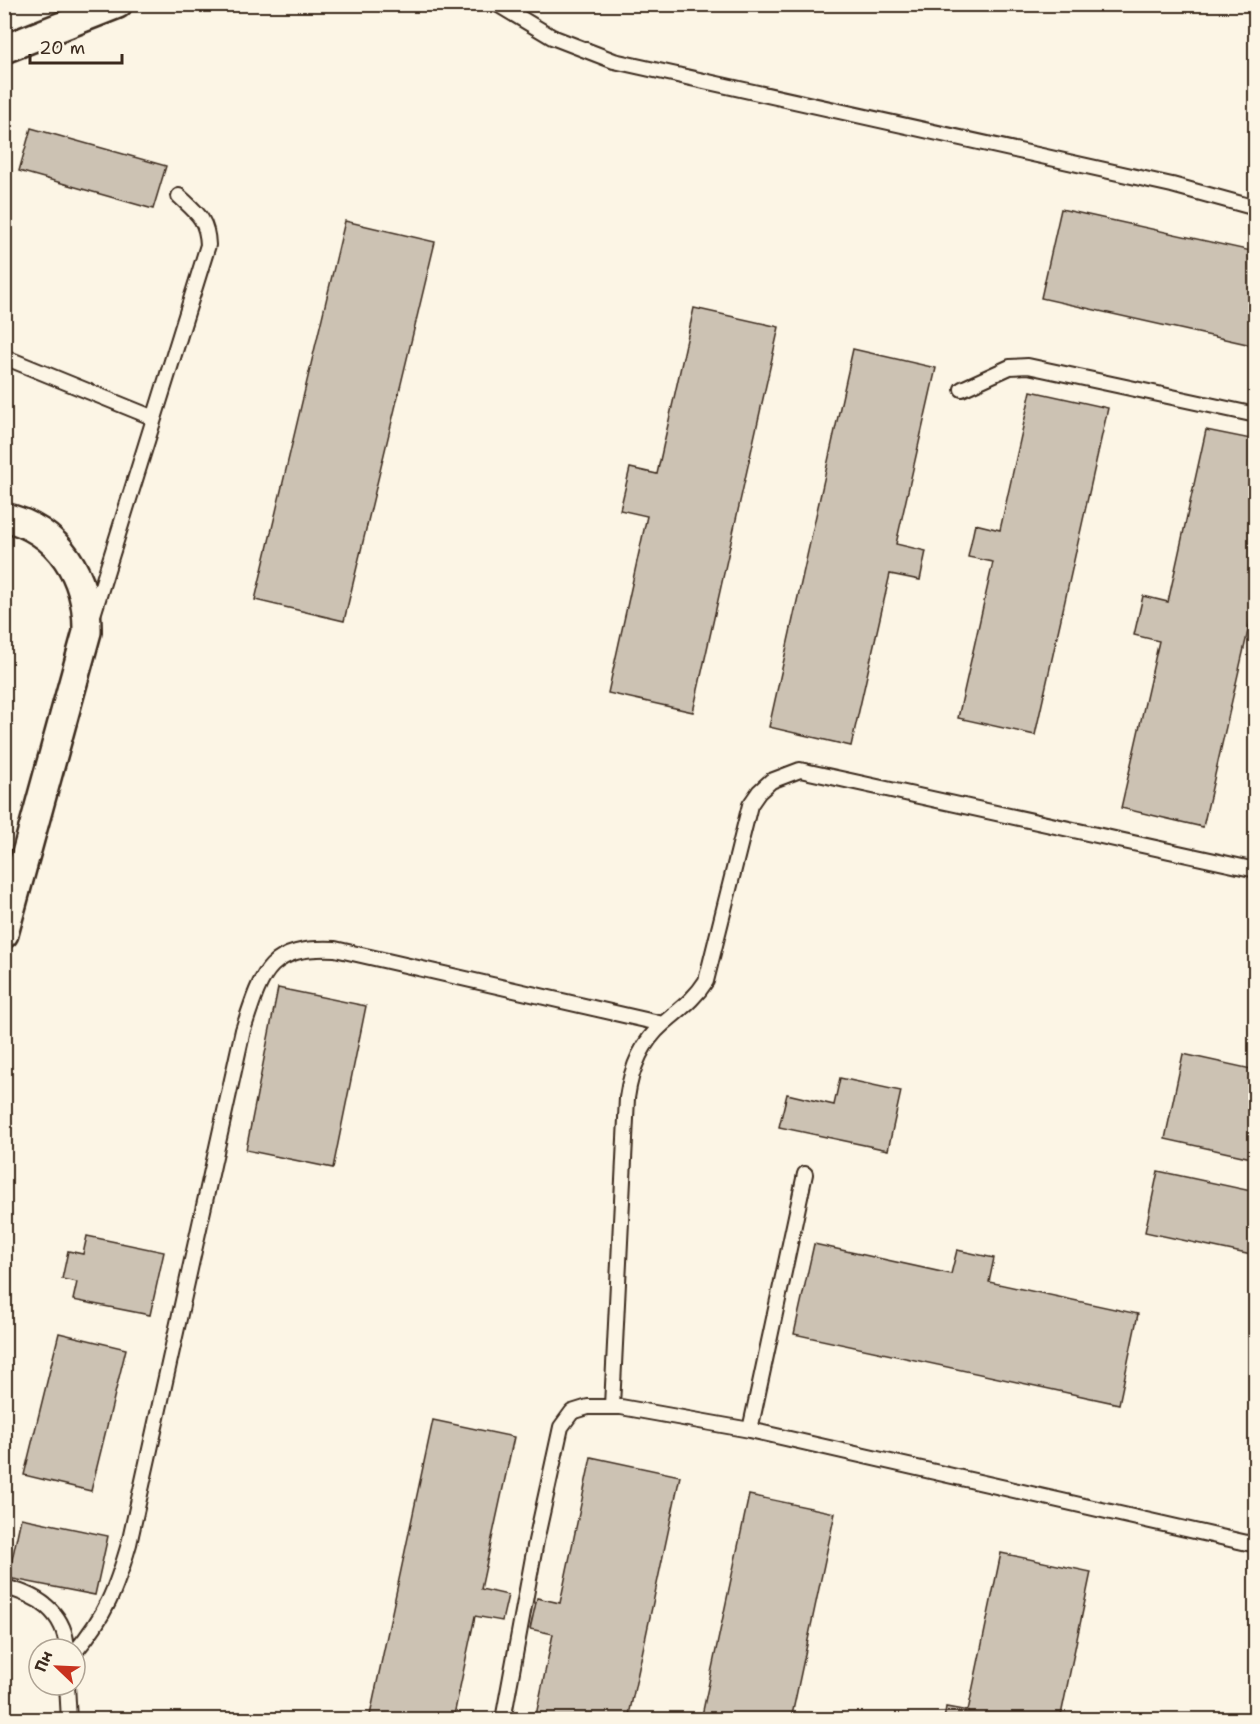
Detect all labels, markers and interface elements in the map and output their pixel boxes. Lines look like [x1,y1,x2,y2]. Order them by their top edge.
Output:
scale bar [30,27,122,65]
text: 20 m [39,36,85,60]
north arrow [27,1637,87,1697]
text: Пн [30,1648,57,1675]

